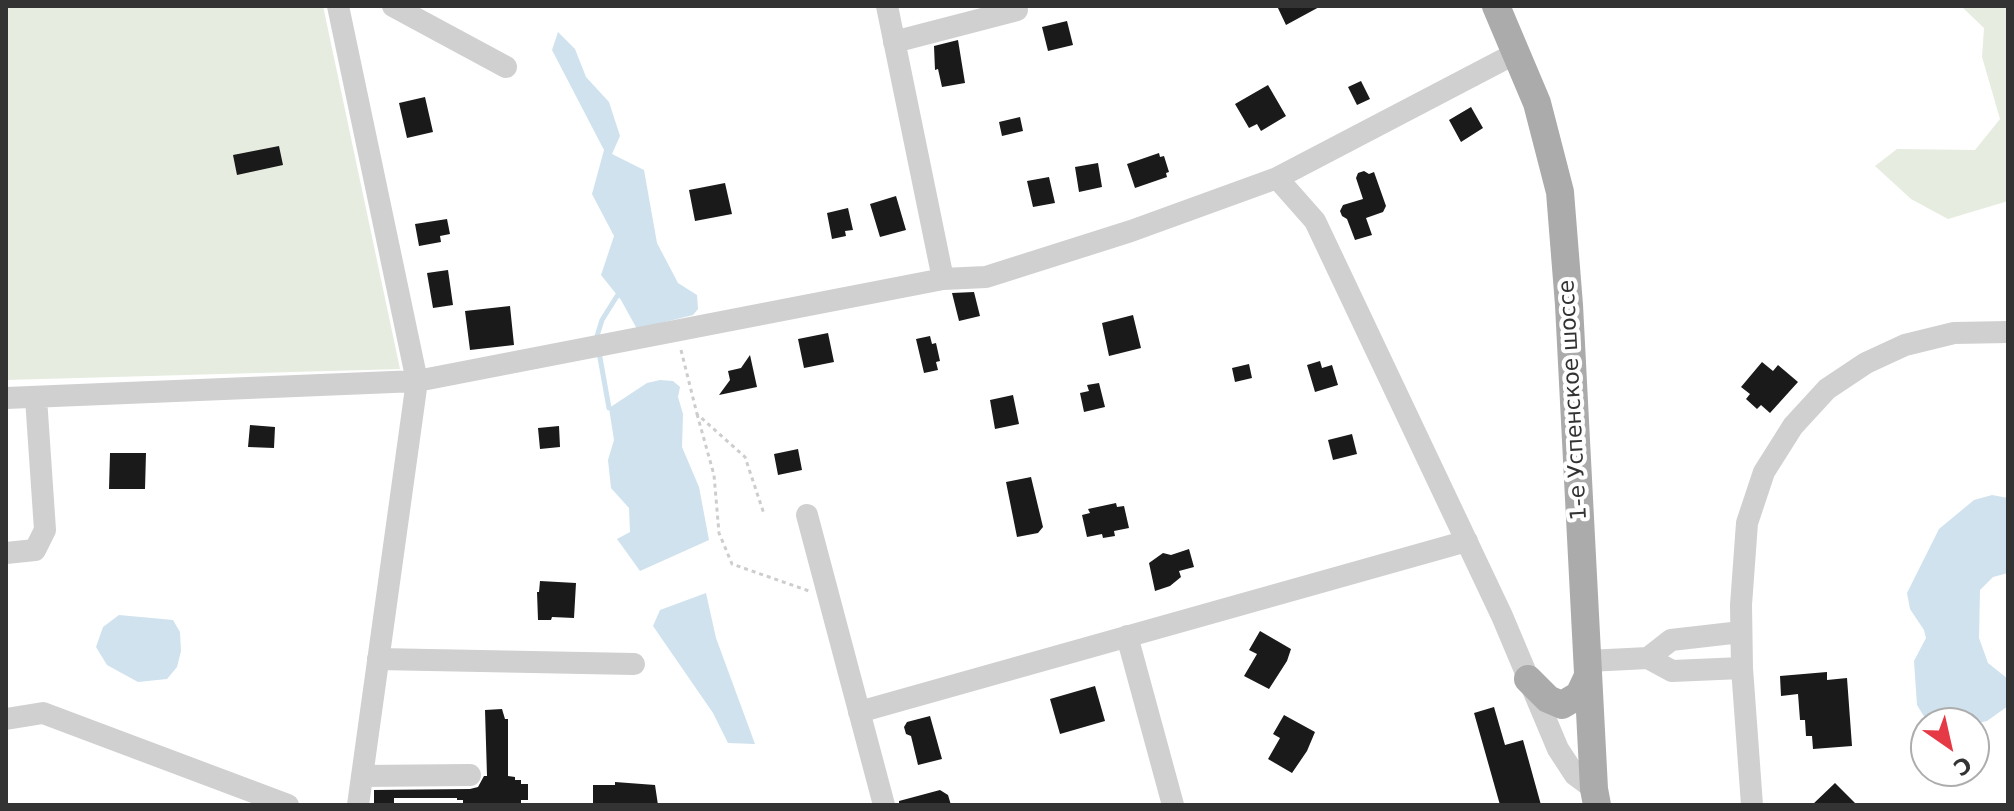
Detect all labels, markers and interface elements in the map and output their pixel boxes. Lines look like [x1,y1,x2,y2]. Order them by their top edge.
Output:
street label: 1-е Успенское шоссе [1555,279,1593,521]
north arrow [1910,707,1990,787]
text: С [1949,751,1976,781]

